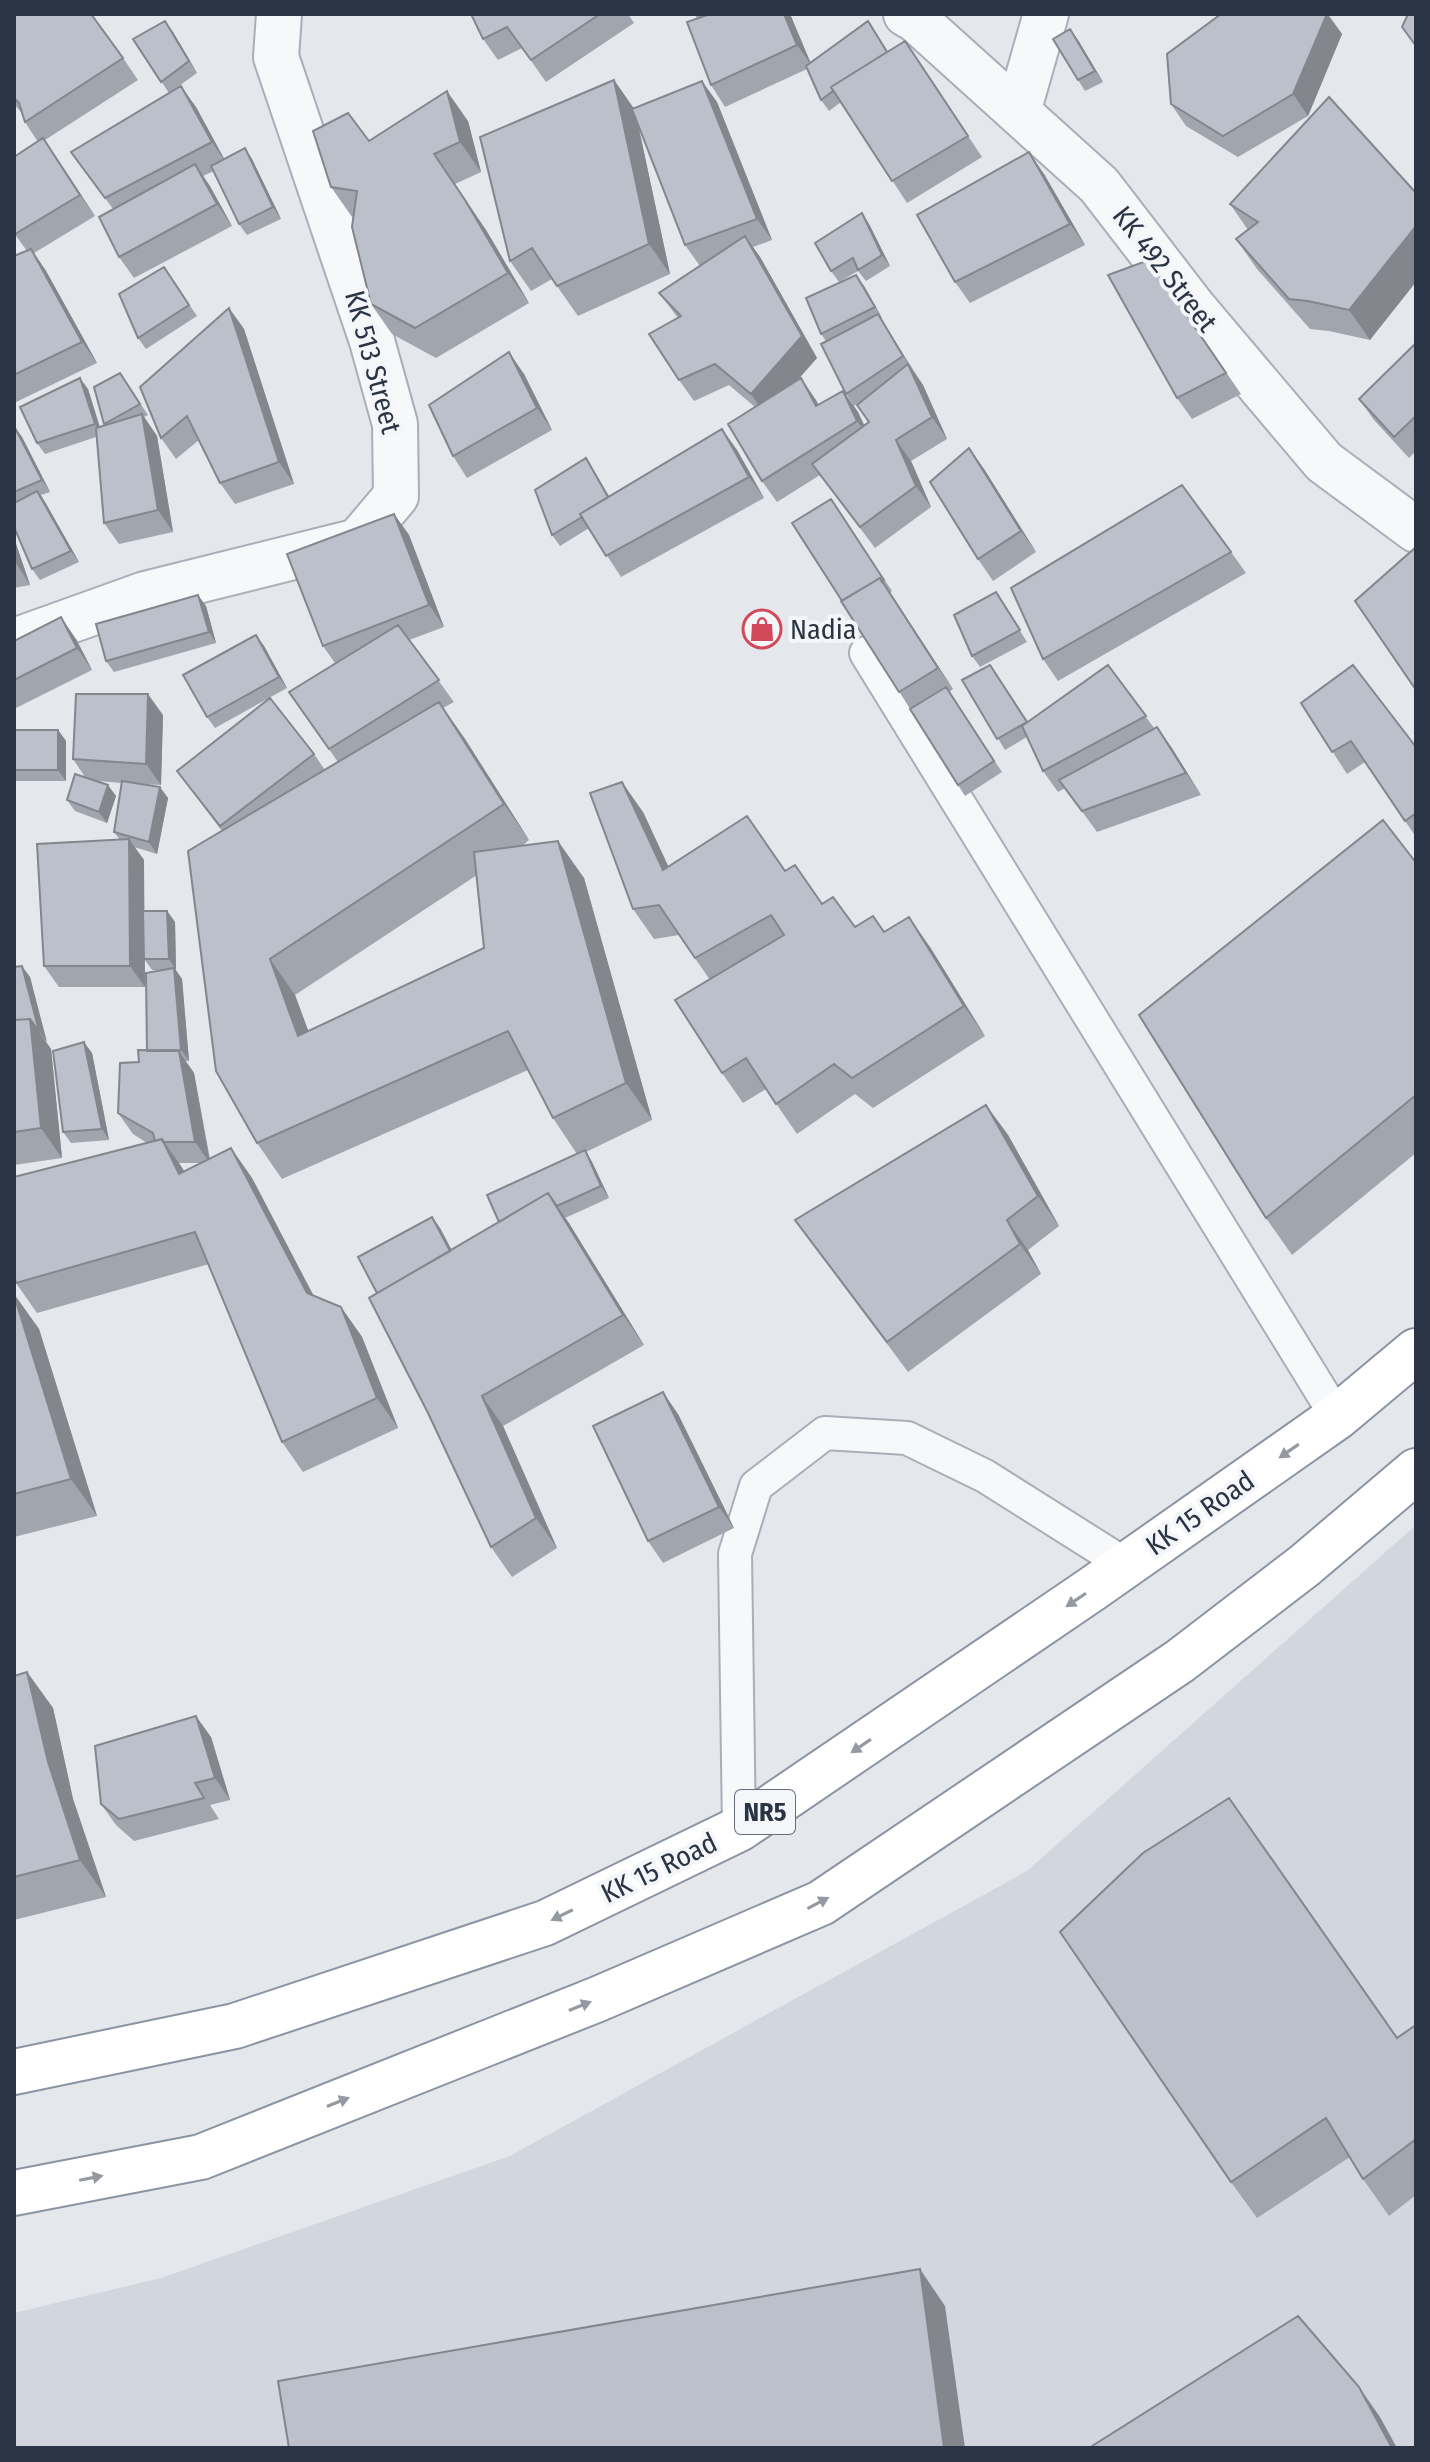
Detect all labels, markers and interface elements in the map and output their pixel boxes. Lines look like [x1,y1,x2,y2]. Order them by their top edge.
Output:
street label: KK 492 Street [1106,200,1225,339]
street label: KK 513 Street [338,287,408,438]
shop icon: Nadia [741,608,783,650]
place label: Nadia [790,613,857,646]
one-way arrow [1278,1443,1299,1458]
street label: KK 15 Road [1139,1464,1261,1562]
one-way arrow [1065,1592,1086,1607]
one-way arrow [850,1739,872,1753]
road number: NR5 [735,1790,795,1834]
street label: KK 15 Road [596,1826,722,1910]
one-way arrow [807,1896,830,1910]
one-way arrow [551,1908,574,1922]
one-way arrow [568,1999,592,2012]
one-way arrow [326,2096,350,2109]
one-way arrow [78,2172,103,2184]

